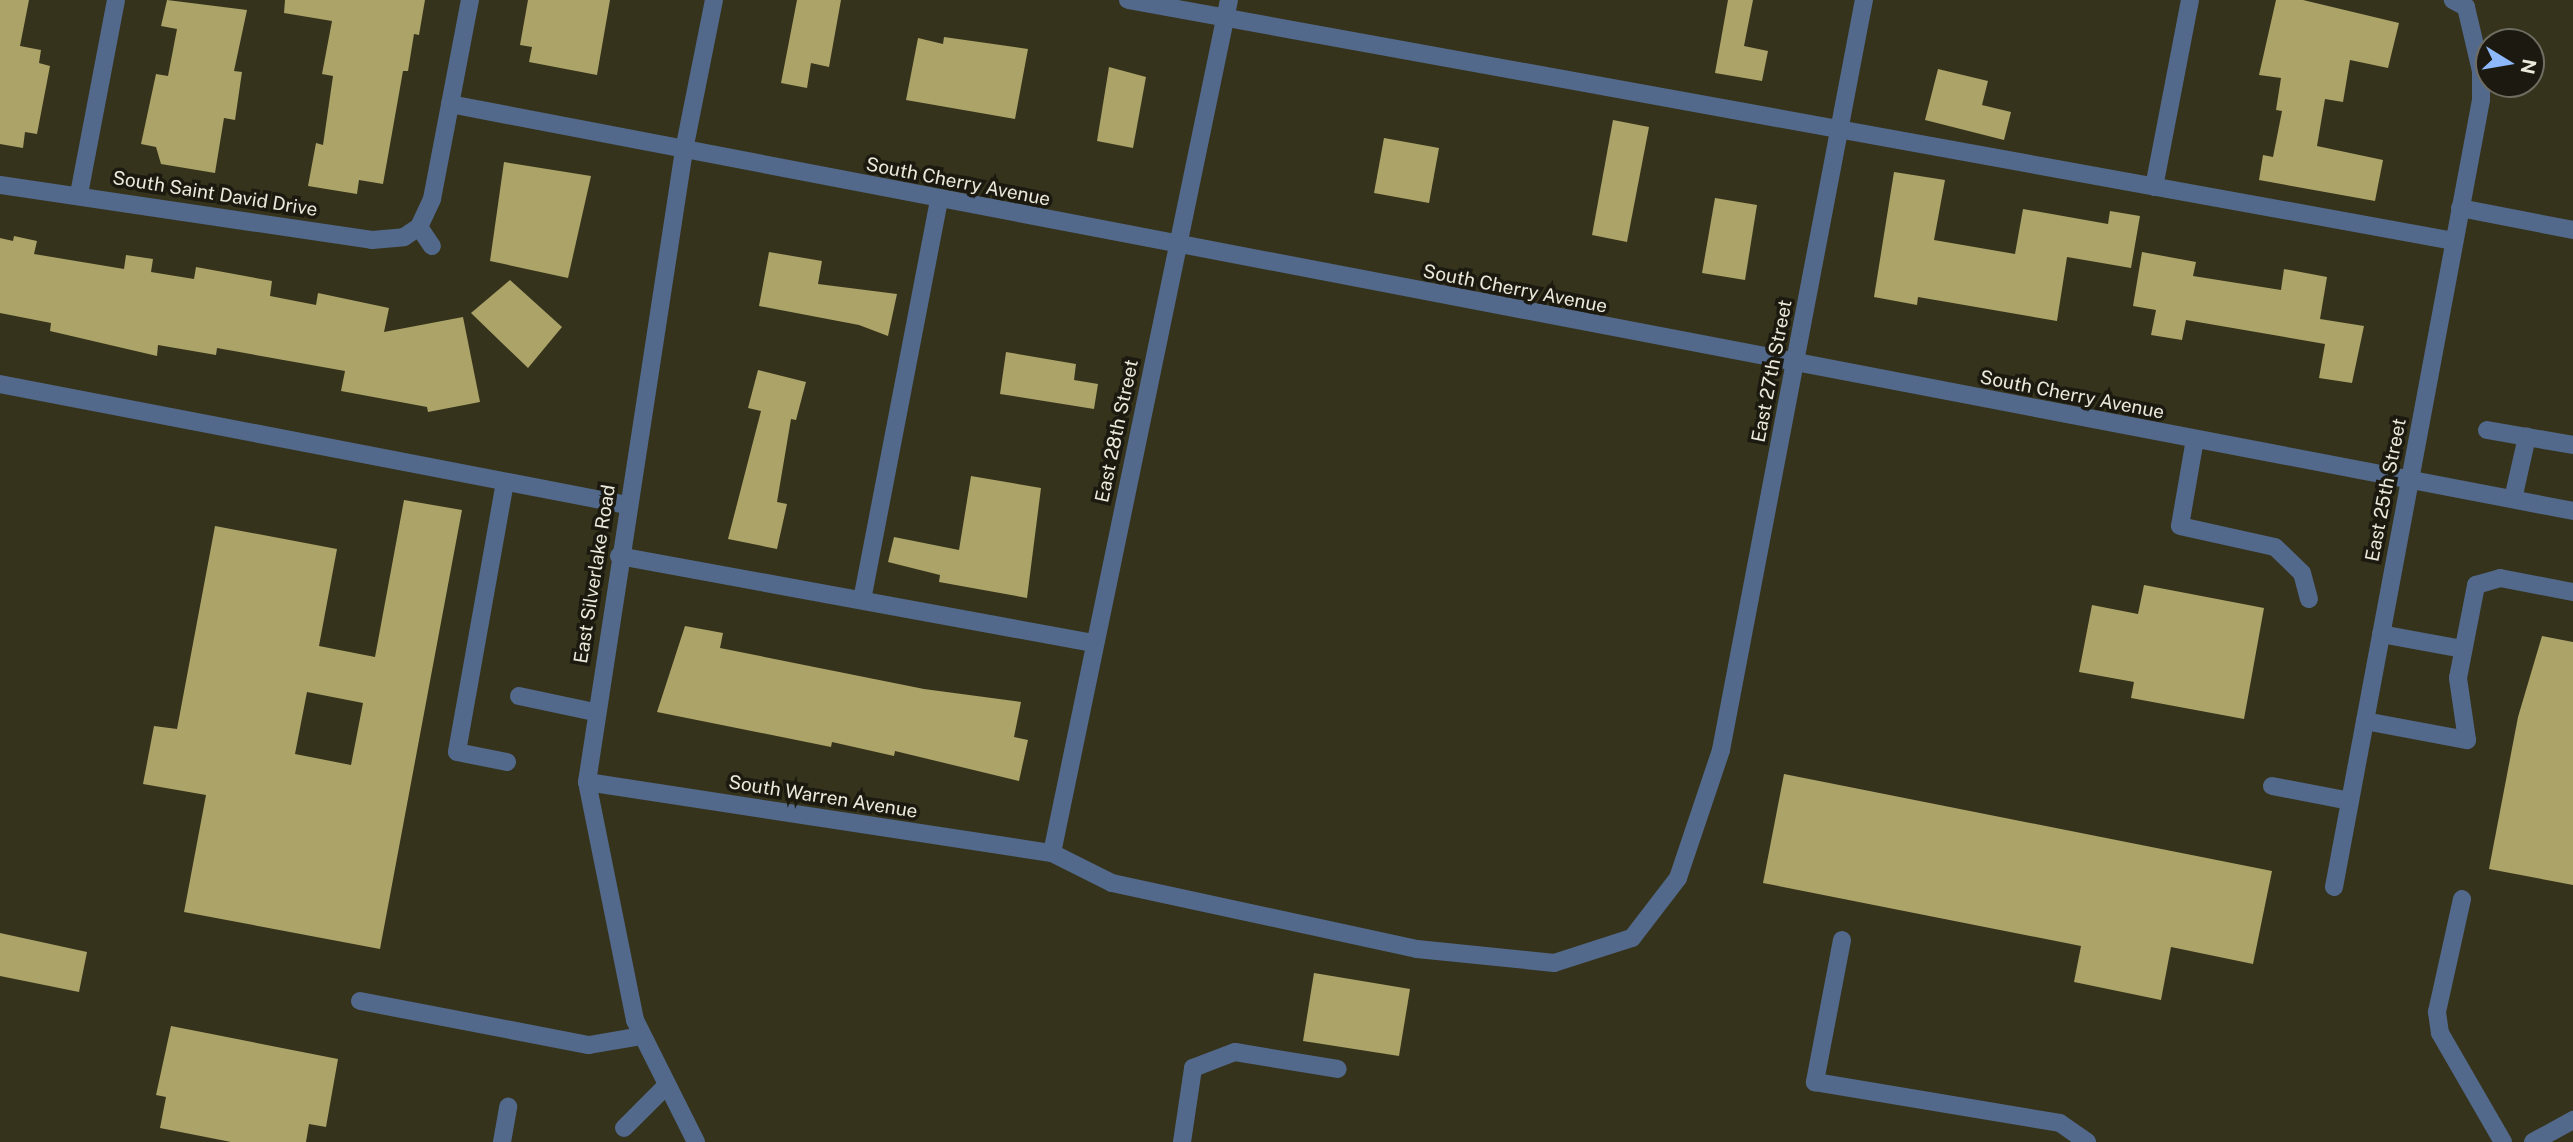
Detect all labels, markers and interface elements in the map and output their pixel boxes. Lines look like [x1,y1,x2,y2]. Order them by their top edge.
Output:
north arrow [2475,28,2545,98]
text: N [2516,57,2541,76]
street label: South Cherry Avenue [864,153,1052,211]
street label: South Saint David Drive [111,167,319,221]
street label: South Cherry Avenue [1421,260,1609,318]
street label: East 27th Street [1747,298,1797,444]
street label: East 28th Street [1091,357,1143,505]
street label: South Cherry Avenue [1978,366,2166,424]
street label: East 25th Street [2361,416,2411,564]
street label: East Silverlake Road [570,483,620,665]
street label: South Warren Avenue [727,771,919,823]

